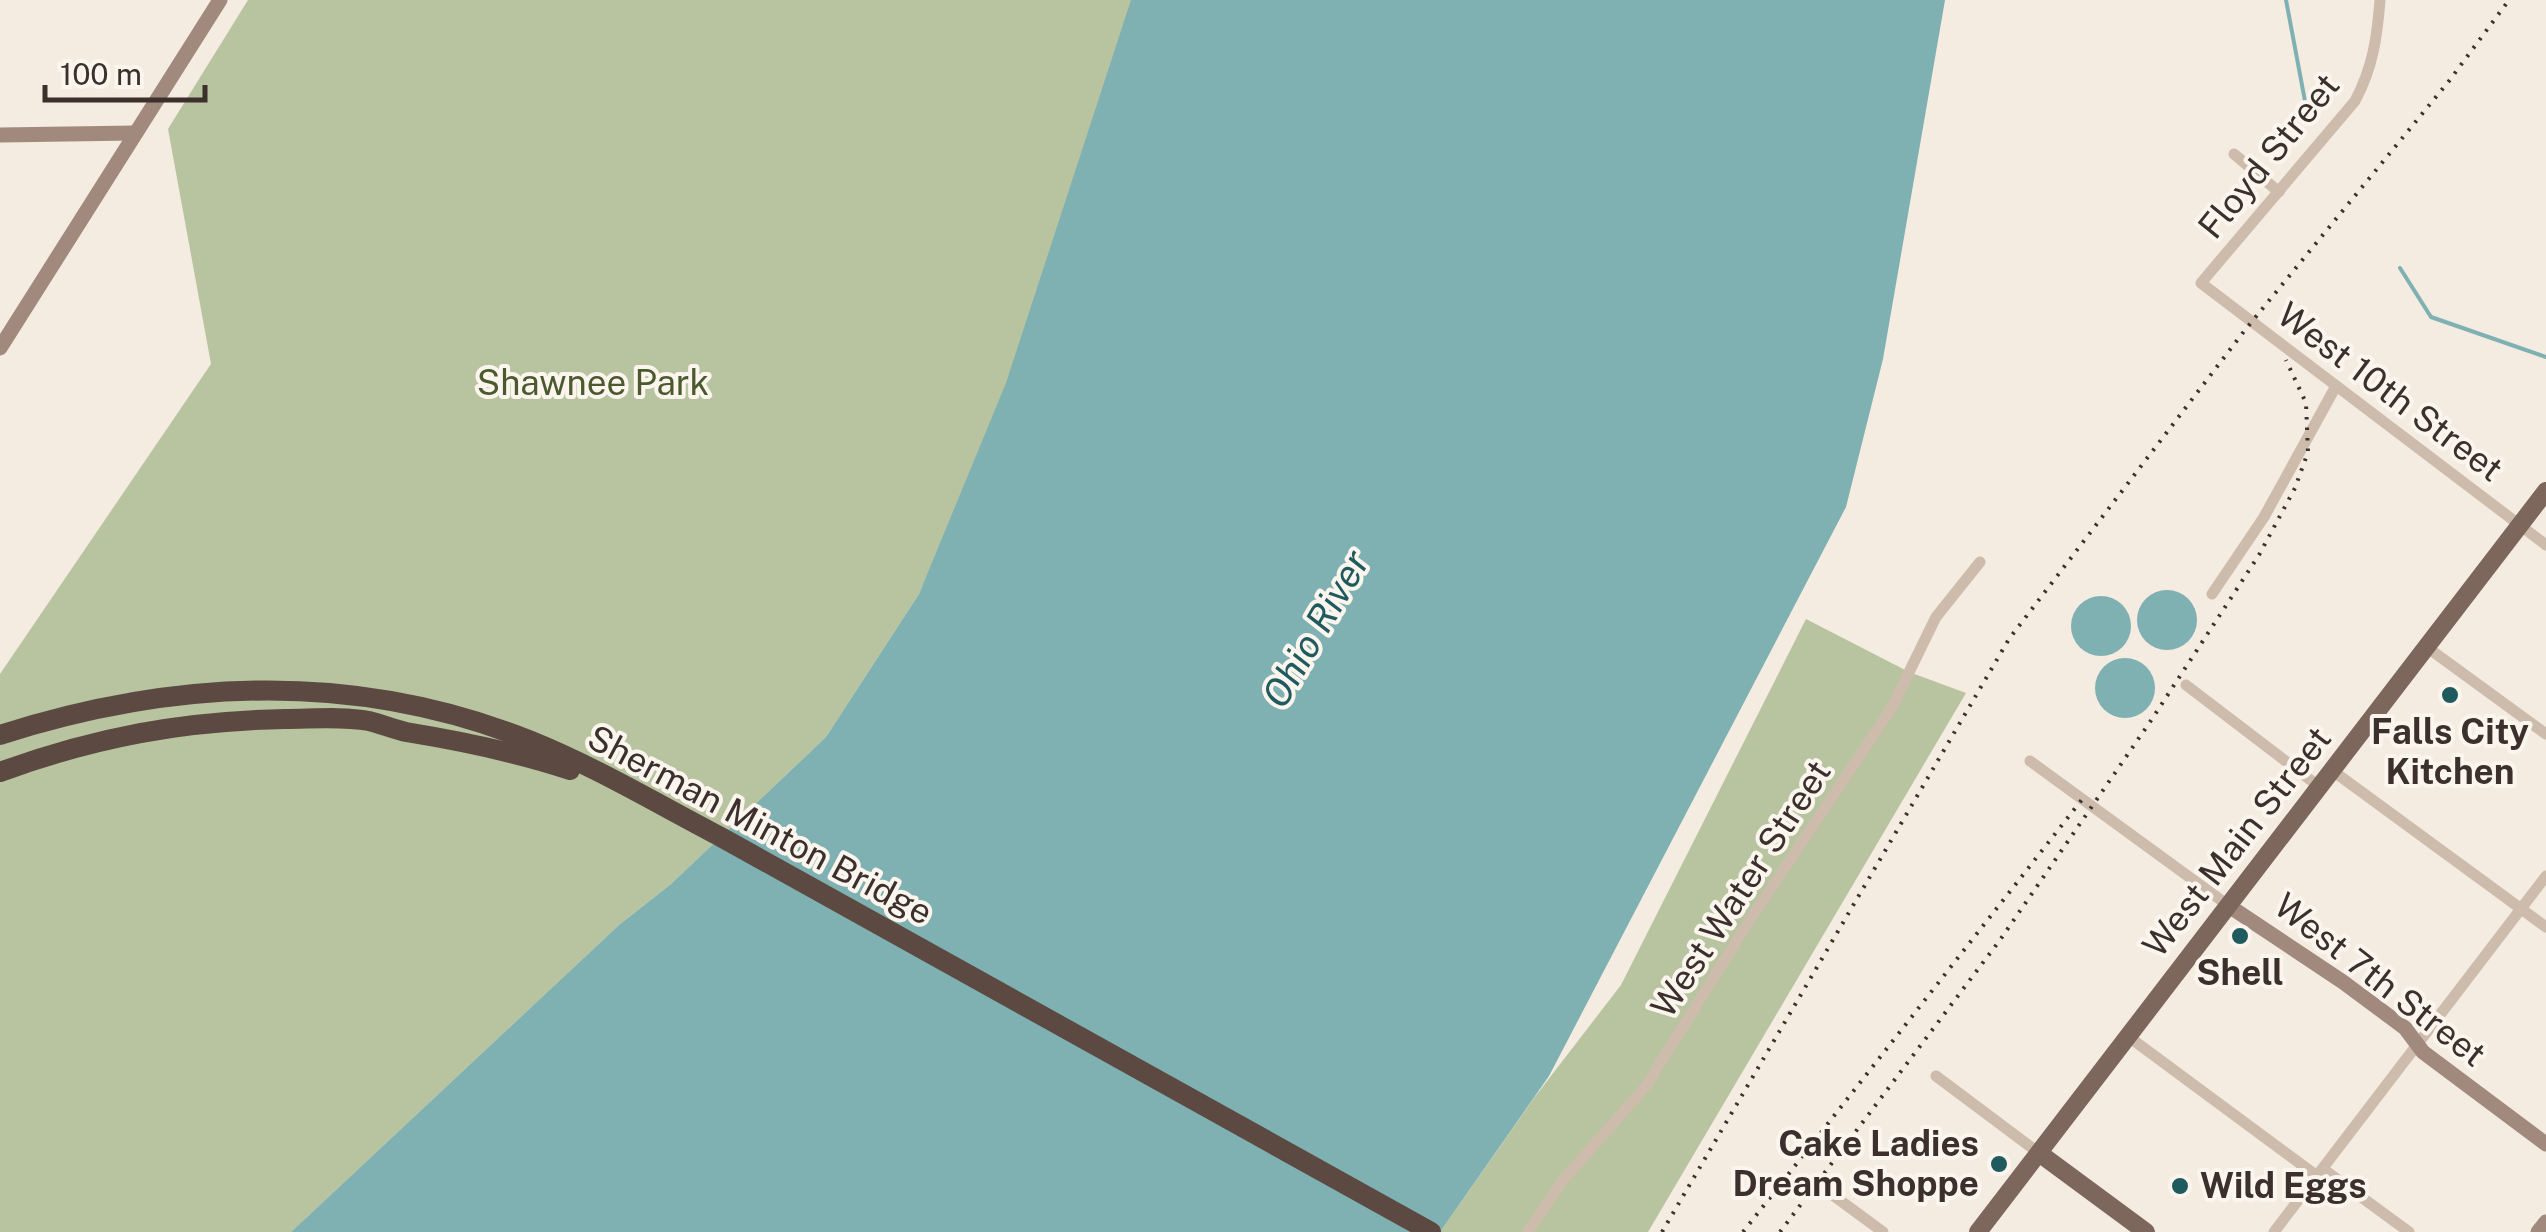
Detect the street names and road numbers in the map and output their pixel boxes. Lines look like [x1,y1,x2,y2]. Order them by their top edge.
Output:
street label: Floyd Street [2190,65,2347,246]
street label: West 10th Street [2270,294,2511,490]
street label: Sherman Minton Bridge [581,716,939,933]
street label: West Main Street [2134,718,2339,965]
street label: West Water Street [1642,753,1839,1025]
street label: West 7th Street [2267,884,2494,1075]

